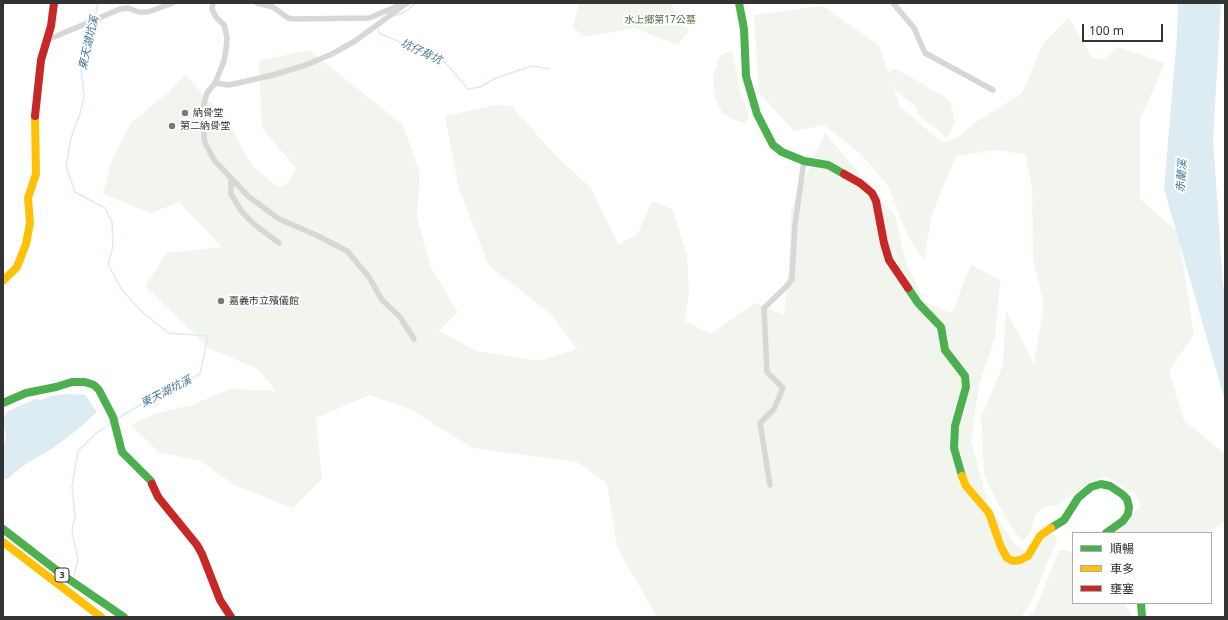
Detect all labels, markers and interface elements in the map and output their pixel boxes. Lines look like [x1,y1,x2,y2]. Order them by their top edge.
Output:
park label: 水上鄉第17公墓 [624,14,696,26]
water label: 東天湖坑溪 [76,15,102,71]
scale bar [1084,16,1165,42]
text: 100 m [1089,22,1124,39]
water label: 坑仔背坑 [398,37,444,67]
place label: 納骨堂 [193,107,223,119]
marker: 納骨堂 [180,108,190,118]
place label: 第二納骨堂 [180,120,230,132]
marker: 第二納骨堂 [167,121,177,131]
water label: 赤蘭溪 [1174,159,1190,193]
place label: 嘉義市立殯儀館 [229,295,299,307]
marker: 嘉義市立殯儀館 [216,296,226,306]
water label: 東天湖坑溪 [139,374,193,410]
legend [1072,532,1212,604]
text: 順暢 [1110,540,1134,557]
text: 車多 [1110,560,1134,577]
road number: 3 [55,568,69,582]
text: 壅塞 [1110,580,1134,597]

